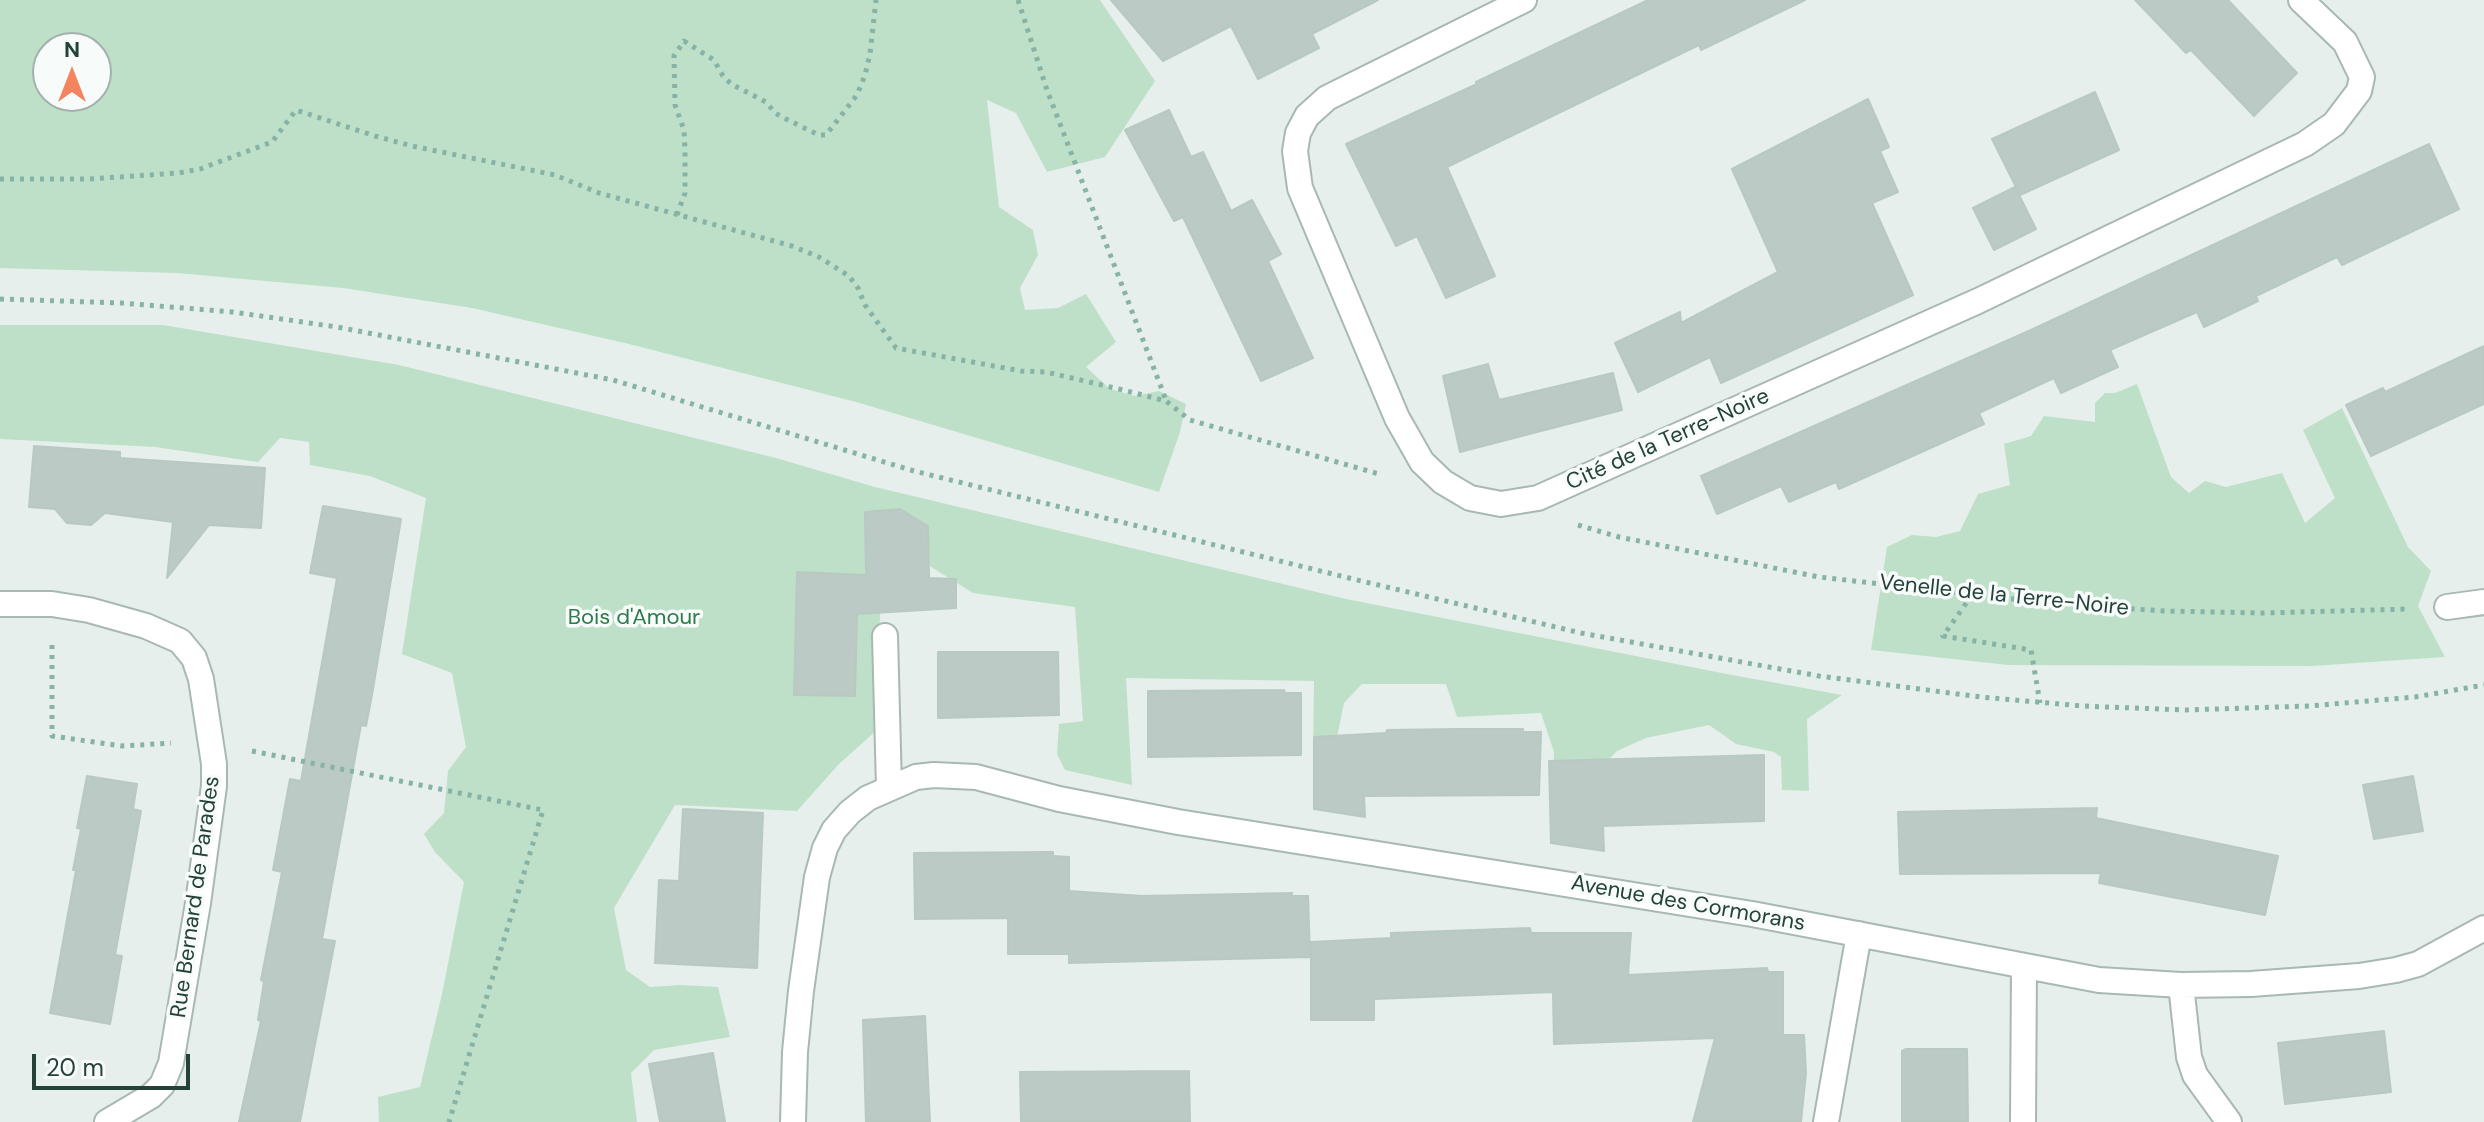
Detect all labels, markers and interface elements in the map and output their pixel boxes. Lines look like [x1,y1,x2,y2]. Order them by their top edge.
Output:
north arrow [32,32,112,112]
text: N [64,35,80,64]
street label: Cité de la Terre-Noire [1562,383,1774,497]
street label: Venelle de la Terre-Noire [1878,570,2130,622]
park label: Bois d'Amour [568,605,700,631]
street label: Rue Bernard de Parades [166,775,226,1019]
street label: Avenue des Cormorans [1569,870,1807,938]
scale bar [36,1038,194,1088]
text: 20 m [46,1052,104,1083]

